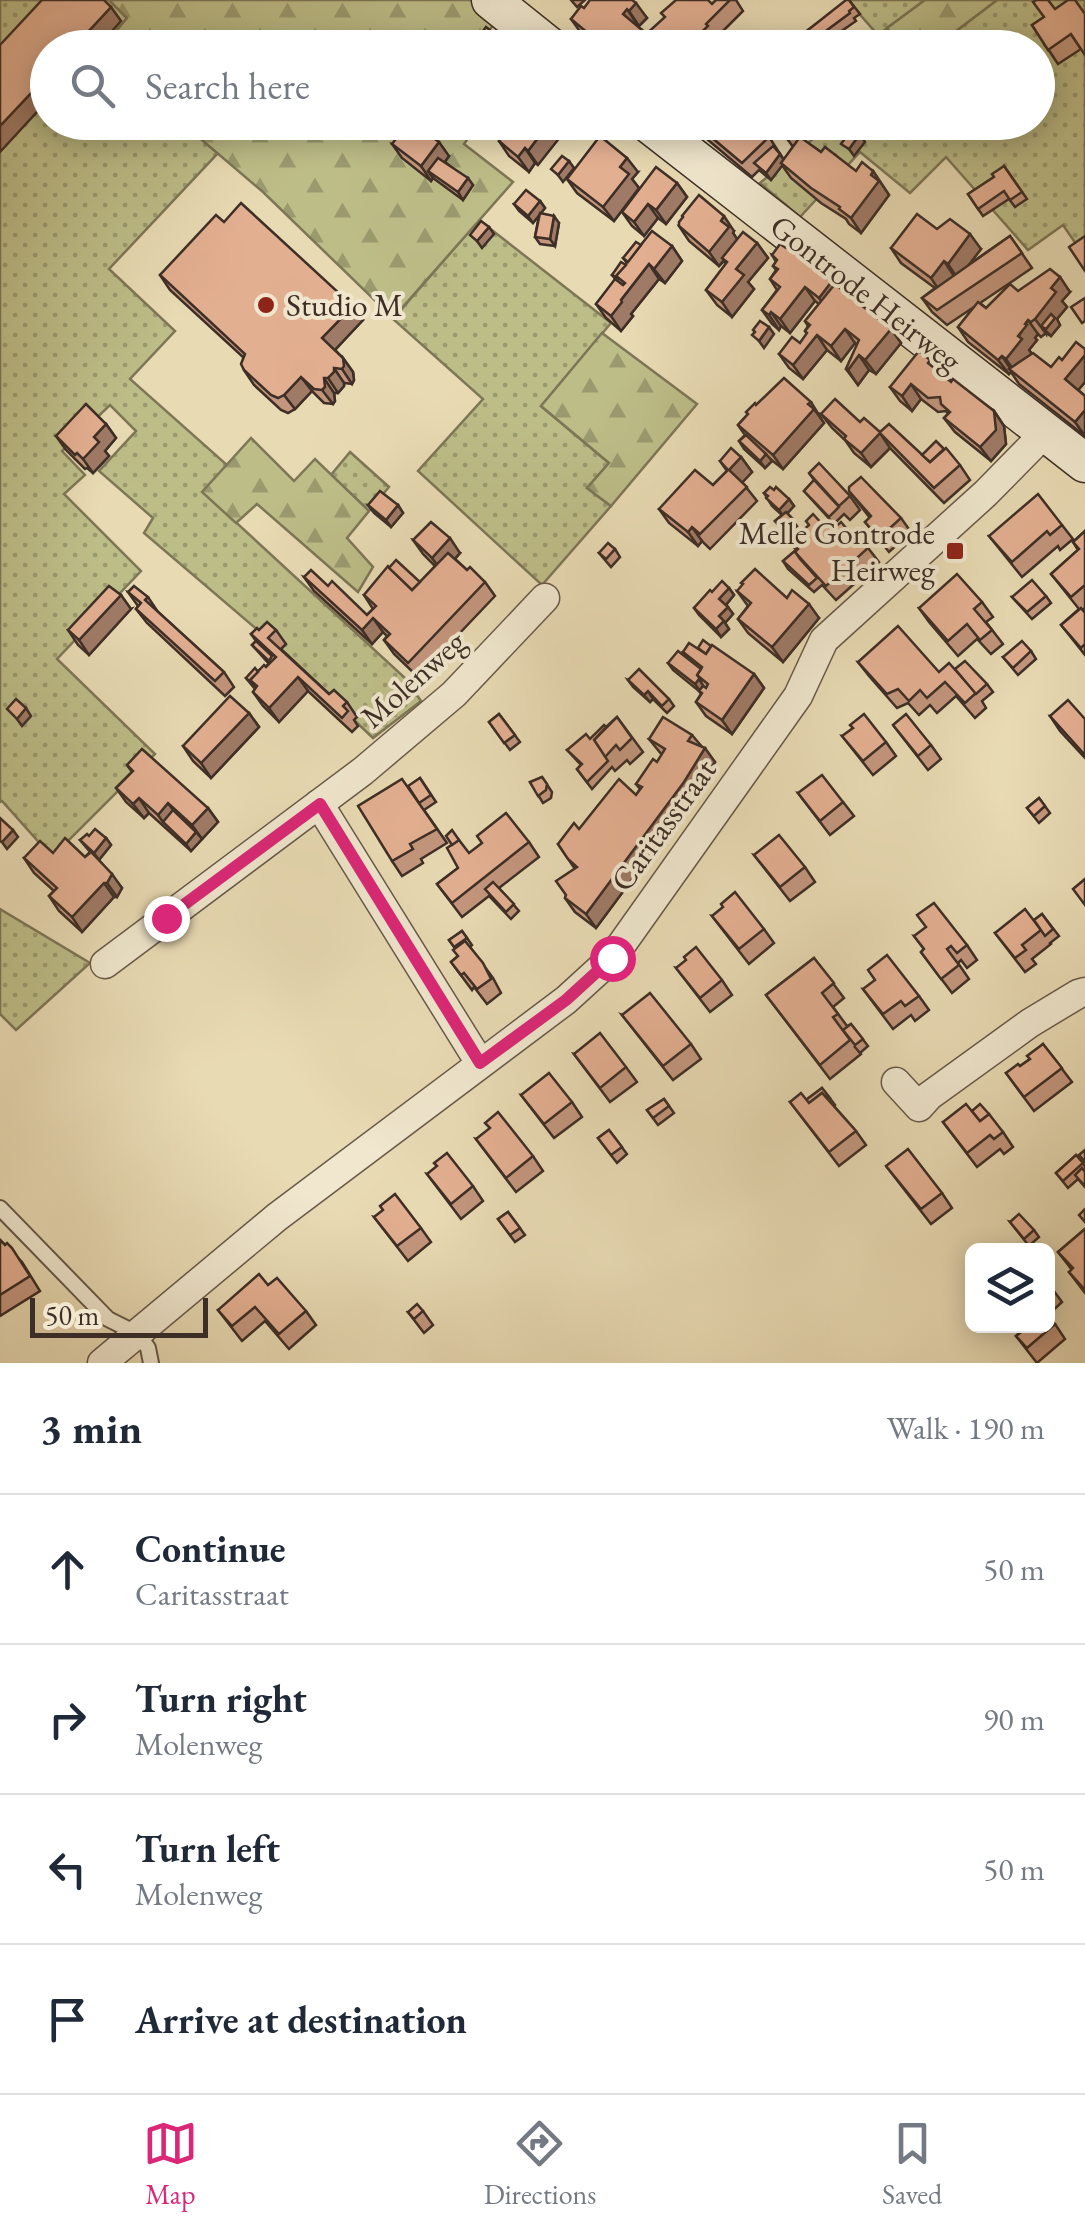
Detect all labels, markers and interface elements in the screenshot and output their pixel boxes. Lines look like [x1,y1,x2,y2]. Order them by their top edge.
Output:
search box [30,30,1055,140]
icon: search [65,58,120,113]
text: Search here [145,61,310,110]
street label: Gontrode Heirweg [762,205,971,382]
place label: Studio M [286,284,403,326]
marker: Studio M [255,294,277,316]
place label: Melle Gontrode Heirweg [739,512,936,591]
marker: Melle Gontrode Heirweg [944,540,966,562]
street label: Molenweg [352,620,475,737]
street label: Caritasstraat [601,750,725,900]
route end [144,896,190,942]
route start [590,936,636,982]
map controls [965,1243,1055,1333]
button: layers [965,1243,1055,1333]
scale bar [30,1293,208,1338]
text: 50 m [45,1297,99,1333]
text: 3 min [40,1401,142,1456]
text: Walk · 190 m [887,1407,1045,1449]
text: Continue [135,1524,286,1573]
icon: ahead [40,1542,95,1597]
text: 50 m [983,1548,1045,1590]
text: Caritasstraat [135,1573,289,1615]
text: Turn right [135,1674,307,1723]
icon: right [40,1692,95,1747]
text: 90 m [983,1698,1045,1740]
text: Molenweg [135,1723,262,1765]
text: Turn left [135,1824,280,1873]
icon: left [40,1842,95,1897]
text: 50 m [983,1848,1045,1890]
text: Molenweg [135,1873,262,1915]
icon: arrive [40,1992,95,2047]
text: Arrive at destination [135,1995,467,2044]
tab: Map [143,2116,198,2212]
tab: Directions [484,2116,596,2212]
tab: Saved [882,2116,942,2212]

